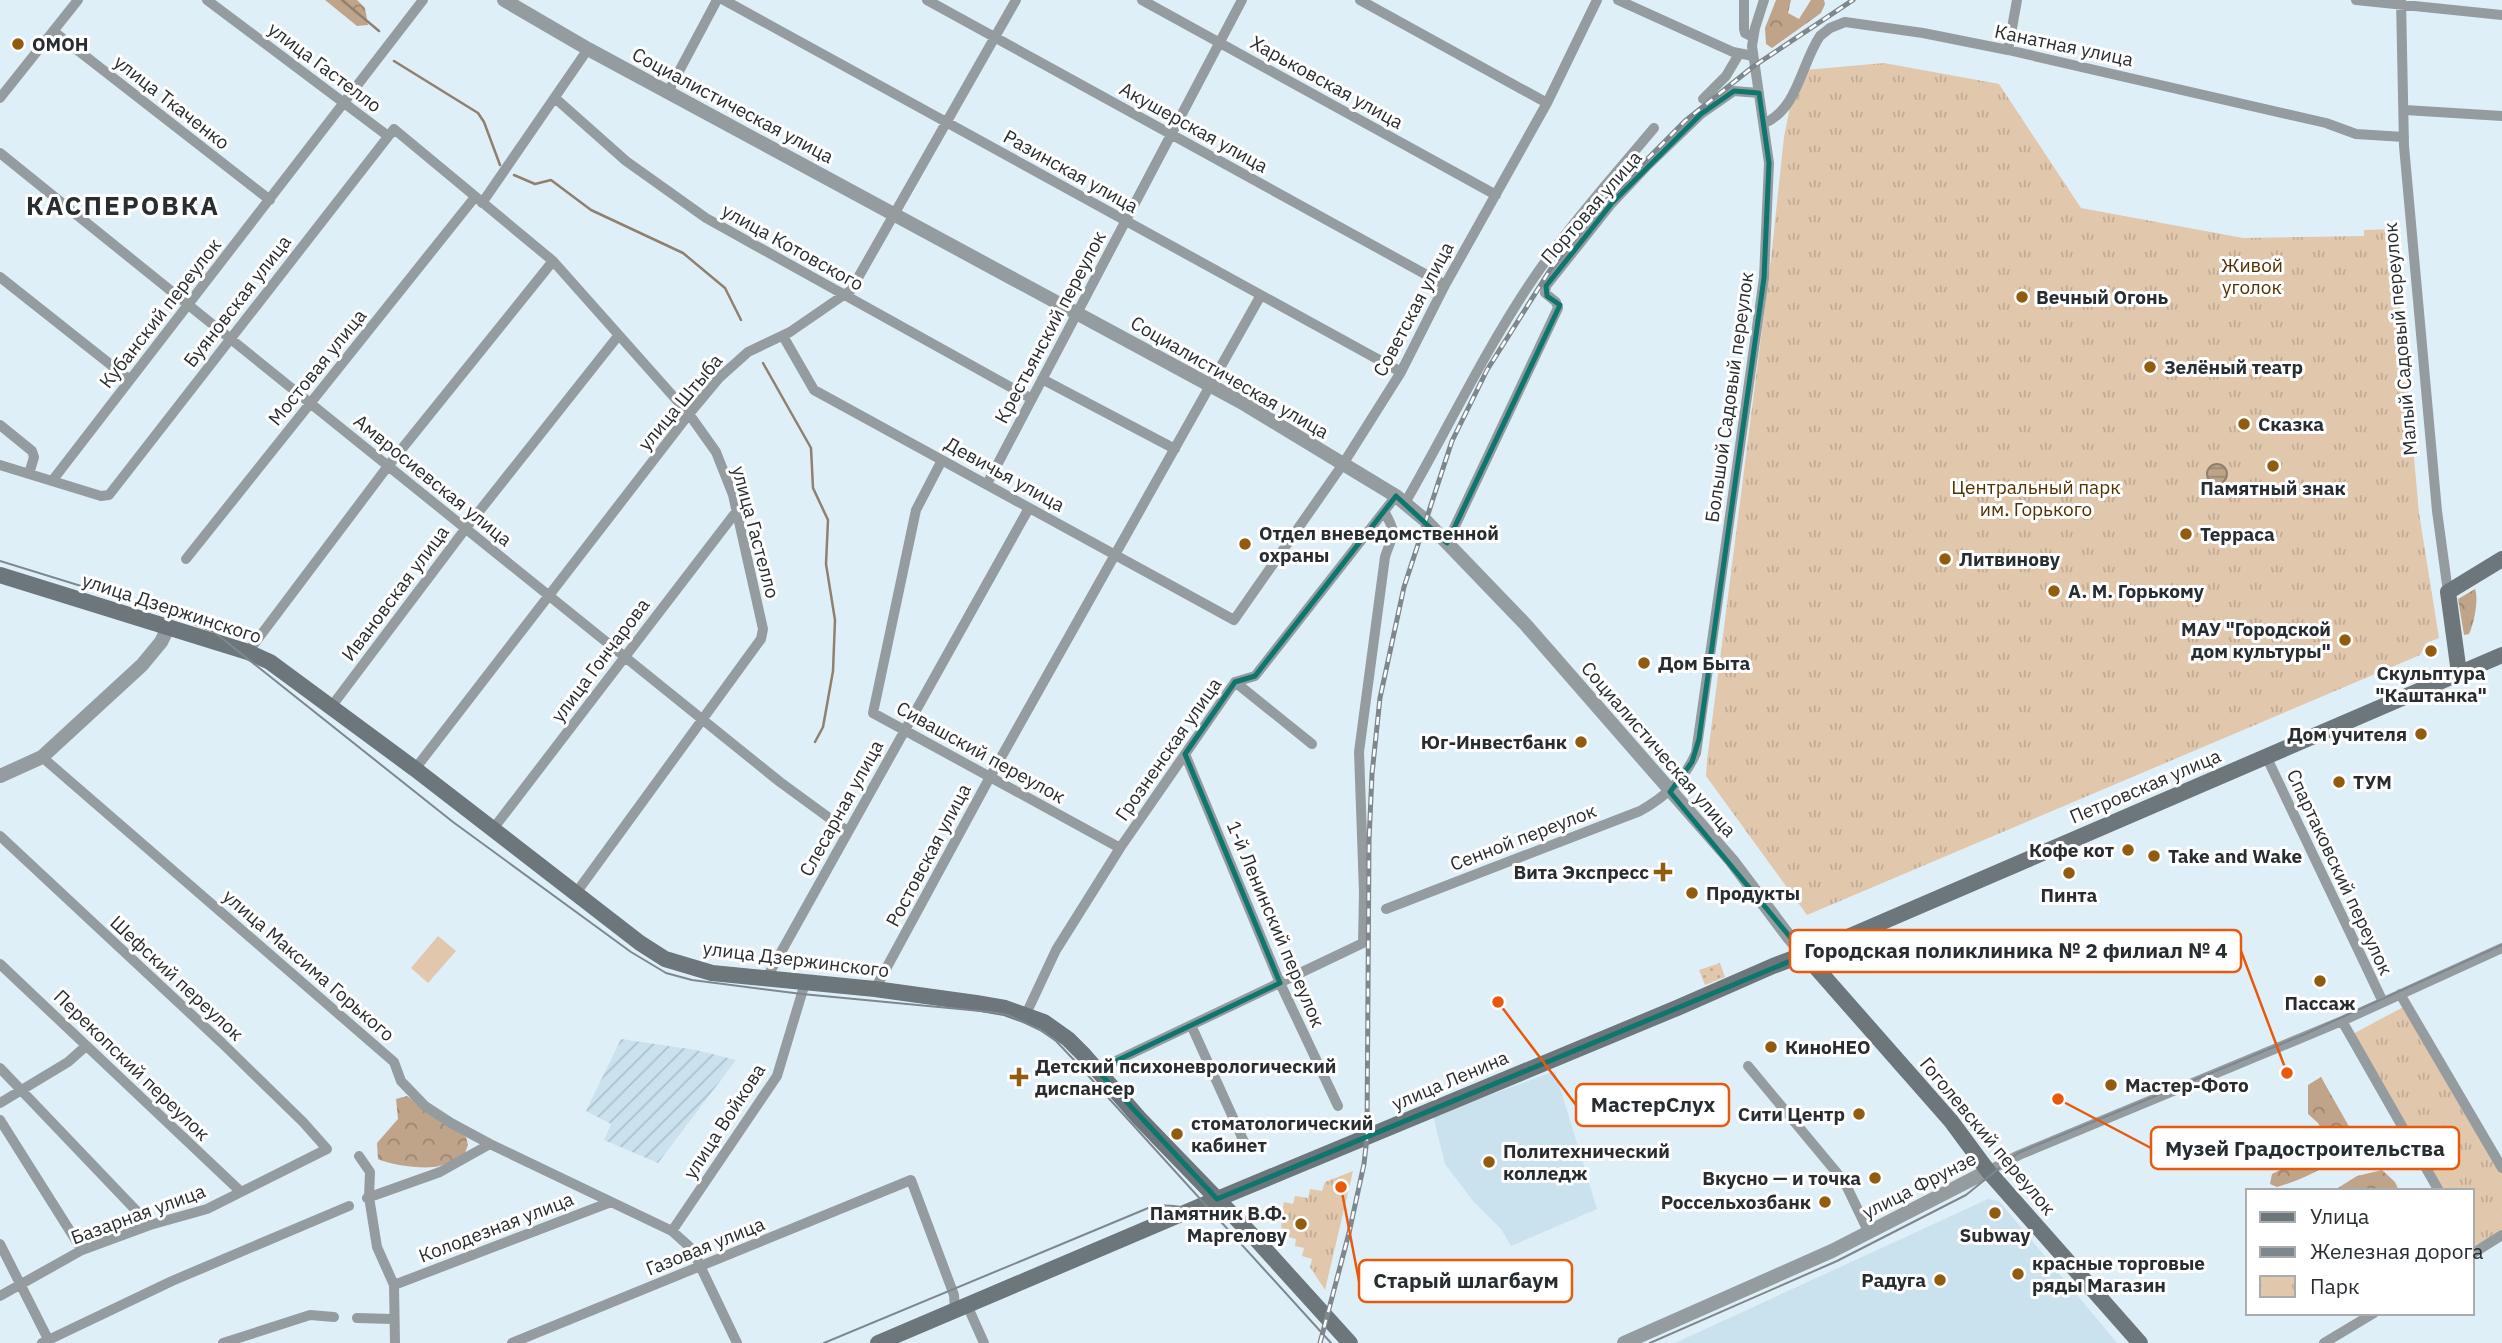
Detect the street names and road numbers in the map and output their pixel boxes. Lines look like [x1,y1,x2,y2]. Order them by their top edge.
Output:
street label: улица Гастелло [263,16,387,118]
street label: Канатная улица [1992,19,2136,71]
street label: Харьковская улица [1246,30,1408,134]
street label: Социалистическая улица [628,42,838,168]
street label: улица Ткаченко [109,49,235,155]
street label: Акушерская улица [1116,76,1272,178]
street label: Разинская улица [999,124,1143,218]
street label: Портовая улица [1535,146,1647,268]
street label: улица Котовского [718,198,868,296]
street label: Малый Садовый переулок [2378,221,2422,457]
street label: Крестьянский переулок [989,227,1111,427]
street label: Буяновская улица [178,230,296,372]
street label: Кубанский переулок [94,233,226,393]
street label: Советская улица [1367,237,1459,381]
street label: Большой Садовый переулок [1700,270,1758,524]
street label: Мостовая улица [263,304,371,430]
street label: Социалистическая улица [1127,310,1333,444]
street label: улица Штыба [633,349,727,455]
street label: Амвросиевская улица [349,409,517,551]
street label: Девичья улица [941,431,1069,517]
street label: улица Гастелло [727,463,785,601]
street label: Ивановская улица [336,520,454,666]
street label: улица Дзержинского [79,568,265,648]
street label: улица Гончарова [546,593,654,727]
street label: Социалистическая улица [1576,656,1742,842]
street label: Грозненская улица [1110,673,1226,825]
street label: Сивашский переулок [892,696,1070,808]
street label: Слесарная улица [794,736,888,880]
street label: Петровская улица [2066,743,2224,829]
street label: Спартаковский переулок [2282,765,2398,979]
street label: Ростовская улица [880,779,976,931]
street label: Сенной переулок [1447,798,1599,876]
street label: 1-й Ленинский переулок [1222,817,1330,1031]
street label: улица Максима Горького [218,884,400,1046]
street label: Шефский переулок [105,910,249,1046]
street label: улица Дзержинского [701,936,891,982]
street label: Перекопский переулок [49,984,215,1146]
street label: улица Ленина [1388,1045,1512,1115]
street label: Гоголевский переулок [1915,1052,2061,1220]
street label: улица Войкова [678,1059,770,1183]
street label: улица Фрунзе [1858,1146,1980,1224]
street label: Базарная улица [67,1179,209,1249]
street label: Колодезная улица [415,1186,577,1268]
street label: Газовая улица [642,1211,768,1281]

